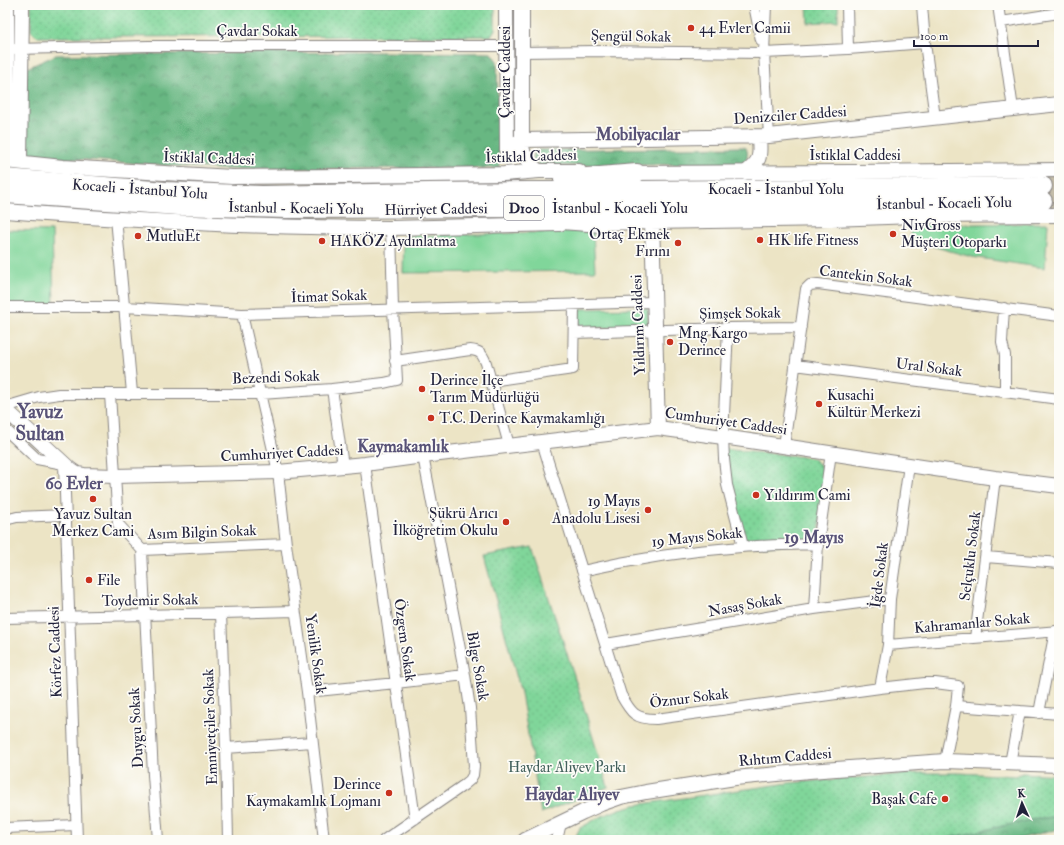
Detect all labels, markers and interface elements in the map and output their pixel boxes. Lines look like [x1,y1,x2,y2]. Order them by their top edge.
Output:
place label: 44 Evler Camii [699,19,791,38]
street label: Çavdar Sokak [216,22,298,41]
scale bar [914,22,1038,48]
marker: 44 Evler Camii [686,23,696,33]
street label: Çavdar Caddesi [496,26,515,118]
street label: Şengül Sokak [591,26,671,47]
text: 100 m [920,29,949,44]
street label: Denizciler Caddesi [733,102,847,129]
district label: Mobilyacılar [595,124,681,146]
street label: İstiklal Caddesi [485,144,577,168]
street label: İstiklal Caddesi [809,145,901,165]
street label: İstiklal Caddesi [163,146,255,170]
street label: Kocaeli - İstanbul Yolu [71,174,209,204]
street label: Kocaeli - İstanbul Yolu [708,179,844,199]
street label: İstanbul - Kocaeli Yolu [876,192,1012,214]
road number: D100 [504,196,544,220]
street label: İstanbul - Kocaeli Yolu [228,197,364,219]
street label: İstanbul - Kocaeli Yolu [552,198,688,218]
street label: Hürriyet Caddesi [384,199,488,220]
place label: NivGross Müşteri Otoparkı [901,216,1007,253]
place label: Ortaç Ekmek Fırını [589,225,670,261]
place label: MutluEt [146,227,200,246]
marker: NivGross Müşteri Otoparkı [888,229,898,239]
marker: MutluEt [133,231,143,241]
place label: HAKÖZ Aydınlatma [330,231,457,251]
place label: HK life Fitness [768,231,858,250]
marker: HK life Fitness [755,235,765,245]
marker: HAKÖZ Aydınlatma [317,236,327,246]
marker: Ortaç Ekmek Fırını [673,238,683,248]
street label: Cantekin Sokak [818,261,914,292]
street label: Yıldırım Caddesi [627,274,650,376]
street label: İtimat Sokak [290,285,368,307]
street label: Şimşek Sokak [699,303,781,324]
place label: Mng Kargo Derince [678,324,748,360]
marker: Mng Kargo Derince [665,337,675,347]
street label: Ural Sokak [895,354,963,381]
street label: Bezendi Sokak [232,366,320,389]
place label: Derince İlçe Tarım Müdürlüğü [430,370,540,407]
marker: Derince İlçe Tarım Müdürlüğü [417,384,427,394]
place label: Kusachi Kültür Merkezi [827,386,921,422]
marker: Kusachi Kültür Merkezi [814,399,824,409]
district label: Yavuz Sultan [16,400,65,446]
street label: Cumhuriyet Caddesi [664,404,788,439]
place label: T.C. Derince Kaymakamlığı [439,409,605,428]
marker: T.C. Derince Kaymakamlığı [426,413,436,423]
district label: Kaymakamlık [357,436,450,458]
street label: Cumhuriyet Caddesi [220,441,344,466]
district label: 60 Evler [45,473,104,494]
place label: Yıldırım Cami [764,486,851,505]
marker: Yıldırım Cami [751,490,761,500]
place label: 19 Mayıs Anadolu Lisesi [551,492,640,528]
marker: Yavuz Sultan Merkez Cami [88,494,98,504]
place label: Şükrü Arıcı İlköğretim Okulu [393,504,498,540]
place label: Yavuz Sultan Merkez Cami [52,505,134,541]
marker: 19 Mayıs Anadolu Lisesi [643,505,653,515]
street label: Selçuklu Sokak [956,510,985,602]
marker: Şükrü Arıcı İlköğretim Okulu [501,517,511,527]
street label: Asım Bilgin Sokak [146,521,257,544]
street label: 19 Mayıs Sokak [651,523,743,552]
district label: 19 Mayıs [784,527,844,549]
street label: İğde Sokak [865,541,893,609]
place label: File [97,571,120,590]
marker: File [84,575,94,585]
street label: Toydemir Sokak [101,590,199,611]
street label: Nasaş Sokak [707,590,784,621]
street label: Özgem Sokak [389,597,421,683]
street label: Körfez Caddesi [44,606,67,698]
street label: Kahramanlar Sokak [913,609,1031,638]
street label: Yenilik Sokak [300,613,331,695]
street label: Bilge Sokak [462,630,493,702]
street label: Emniyetçiler Sokak [199,668,222,786]
street label: Öznur Sokak [648,683,730,713]
street label: Duygu Sokak [125,687,148,769]
street label: Rıhtım Caddesi [738,744,832,771]
park label: Haydar Aliyev Parkı [508,758,626,777]
place label: Derince Kaymakamlık Lojmanı [246,775,381,811]
north arrow [1002,783,1042,823]
district label: Haydar Aliyev [525,784,620,806]
text: K [1017,787,1027,800]
marker: Derince Kaymakamlık Lojmanı [384,788,394,798]
place label: Başak Cafe [871,790,937,809]
marker: Başak Cafe [940,794,950,804]

